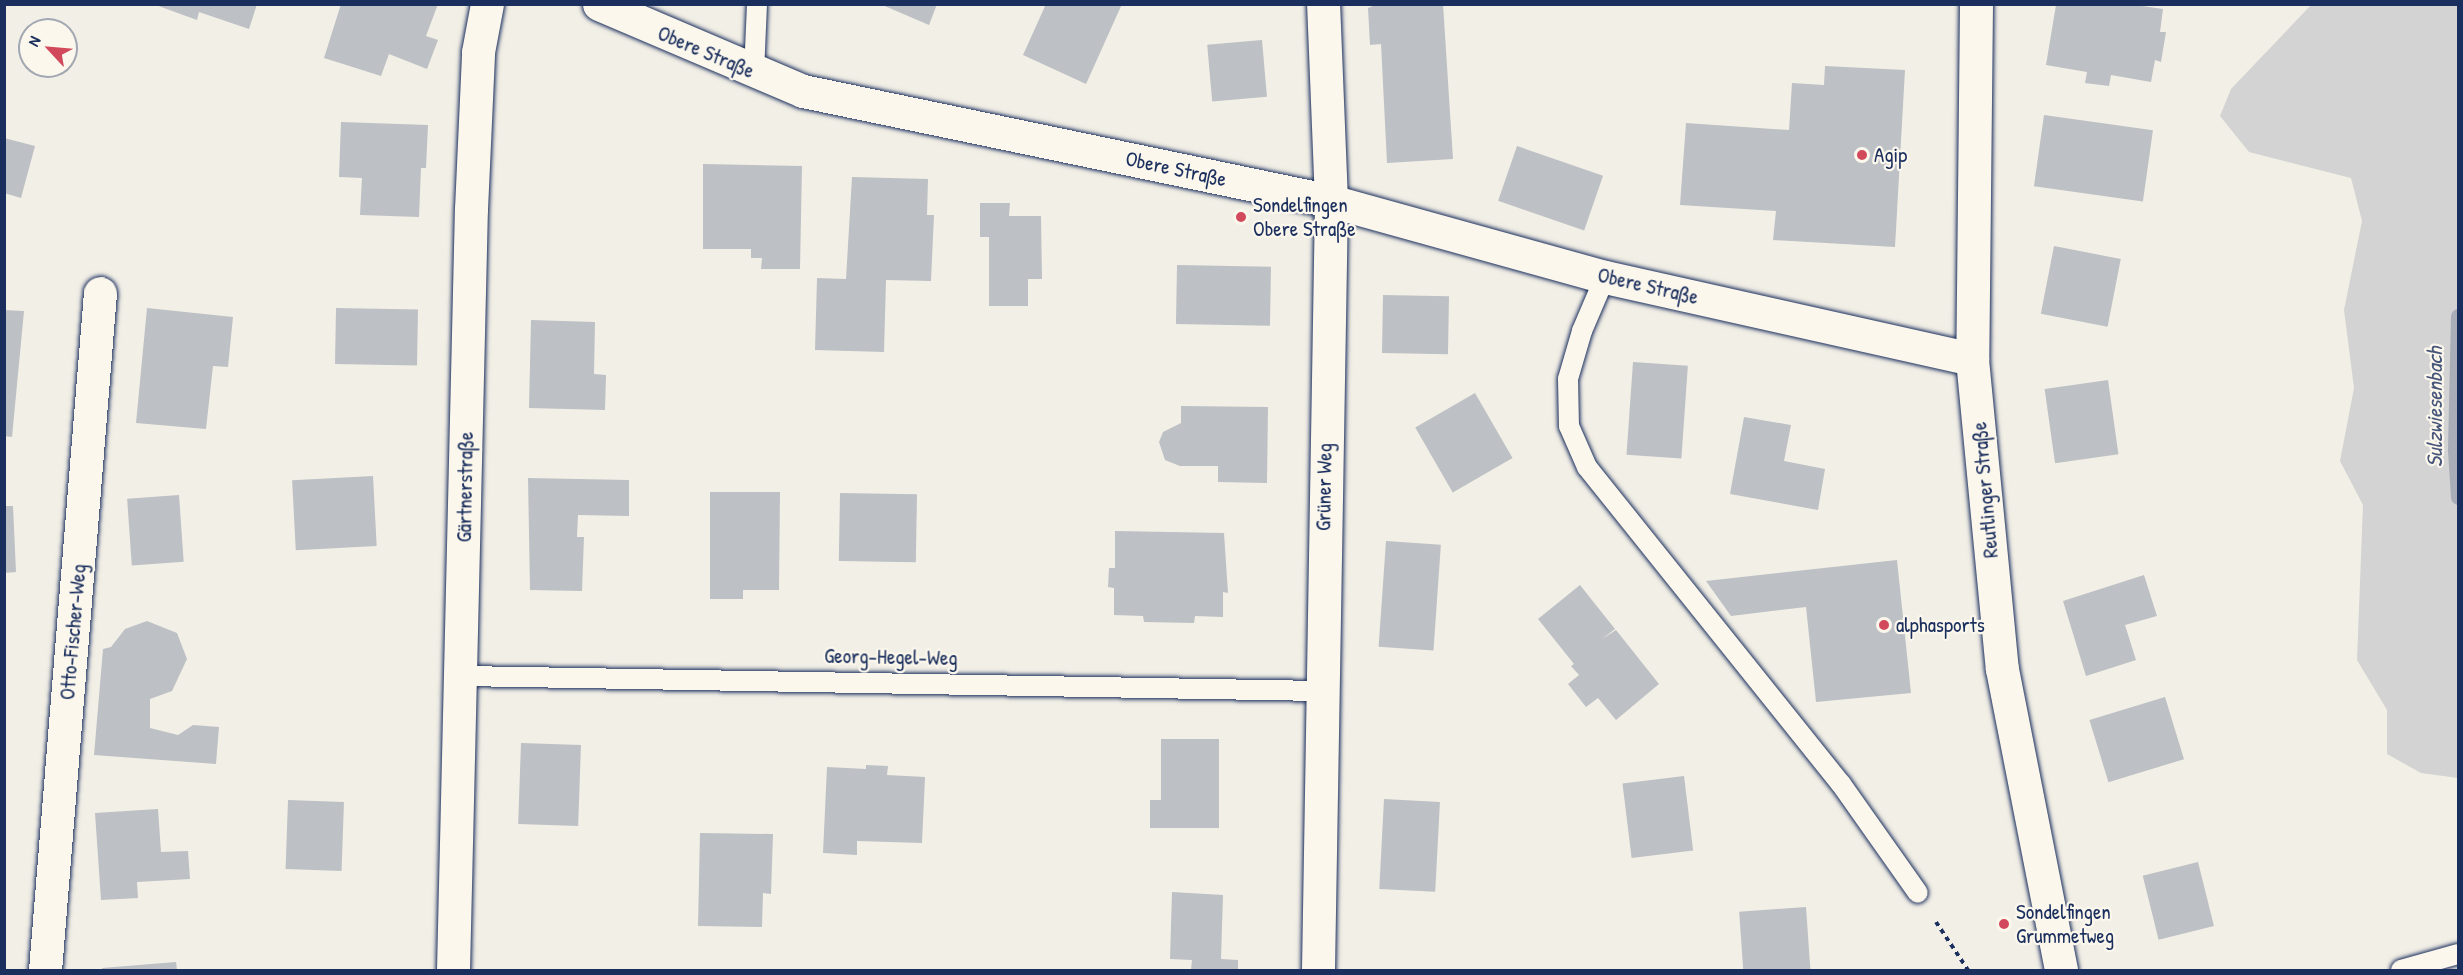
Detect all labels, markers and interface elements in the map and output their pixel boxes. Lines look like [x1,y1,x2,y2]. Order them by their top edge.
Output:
north arrow [18,18,78,78]
street label: Obere Straße [654,20,758,84]
text: N [22,32,45,50]
place label: Agip [1874,142,1907,168]
street label: Obere Straße [1123,146,1229,192]
marker: Agip [1855,148,1869,162]
place label: Sondelfingen Obere Straße [1253,192,1356,242]
marker: Sondelfingen Obere Straße [1234,210,1248,224]
street label: Obere Straße [1595,262,1701,310]
water label: Sulzwiesenbach [2422,347,2448,467]
street label: Reutlinger Straße [1966,421,2004,559]
street label: Gärtnerstraße [451,431,479,543]
street label: Grüner Weg [1311,443,1337,531]
street label: Otto-Fischer-Weg [55,563,91,701]
place label: alphasports [1896,612,1985,638]
marker: alphasports [1877,618,1891,632]
street label: Georg-Hegel-Weg [824,643,958,671]
place label: Sondelfingen Grummetweg [2016,899,2114,949]
marker: Sondelfingen Grummetweg [1997,917,2011,931]

